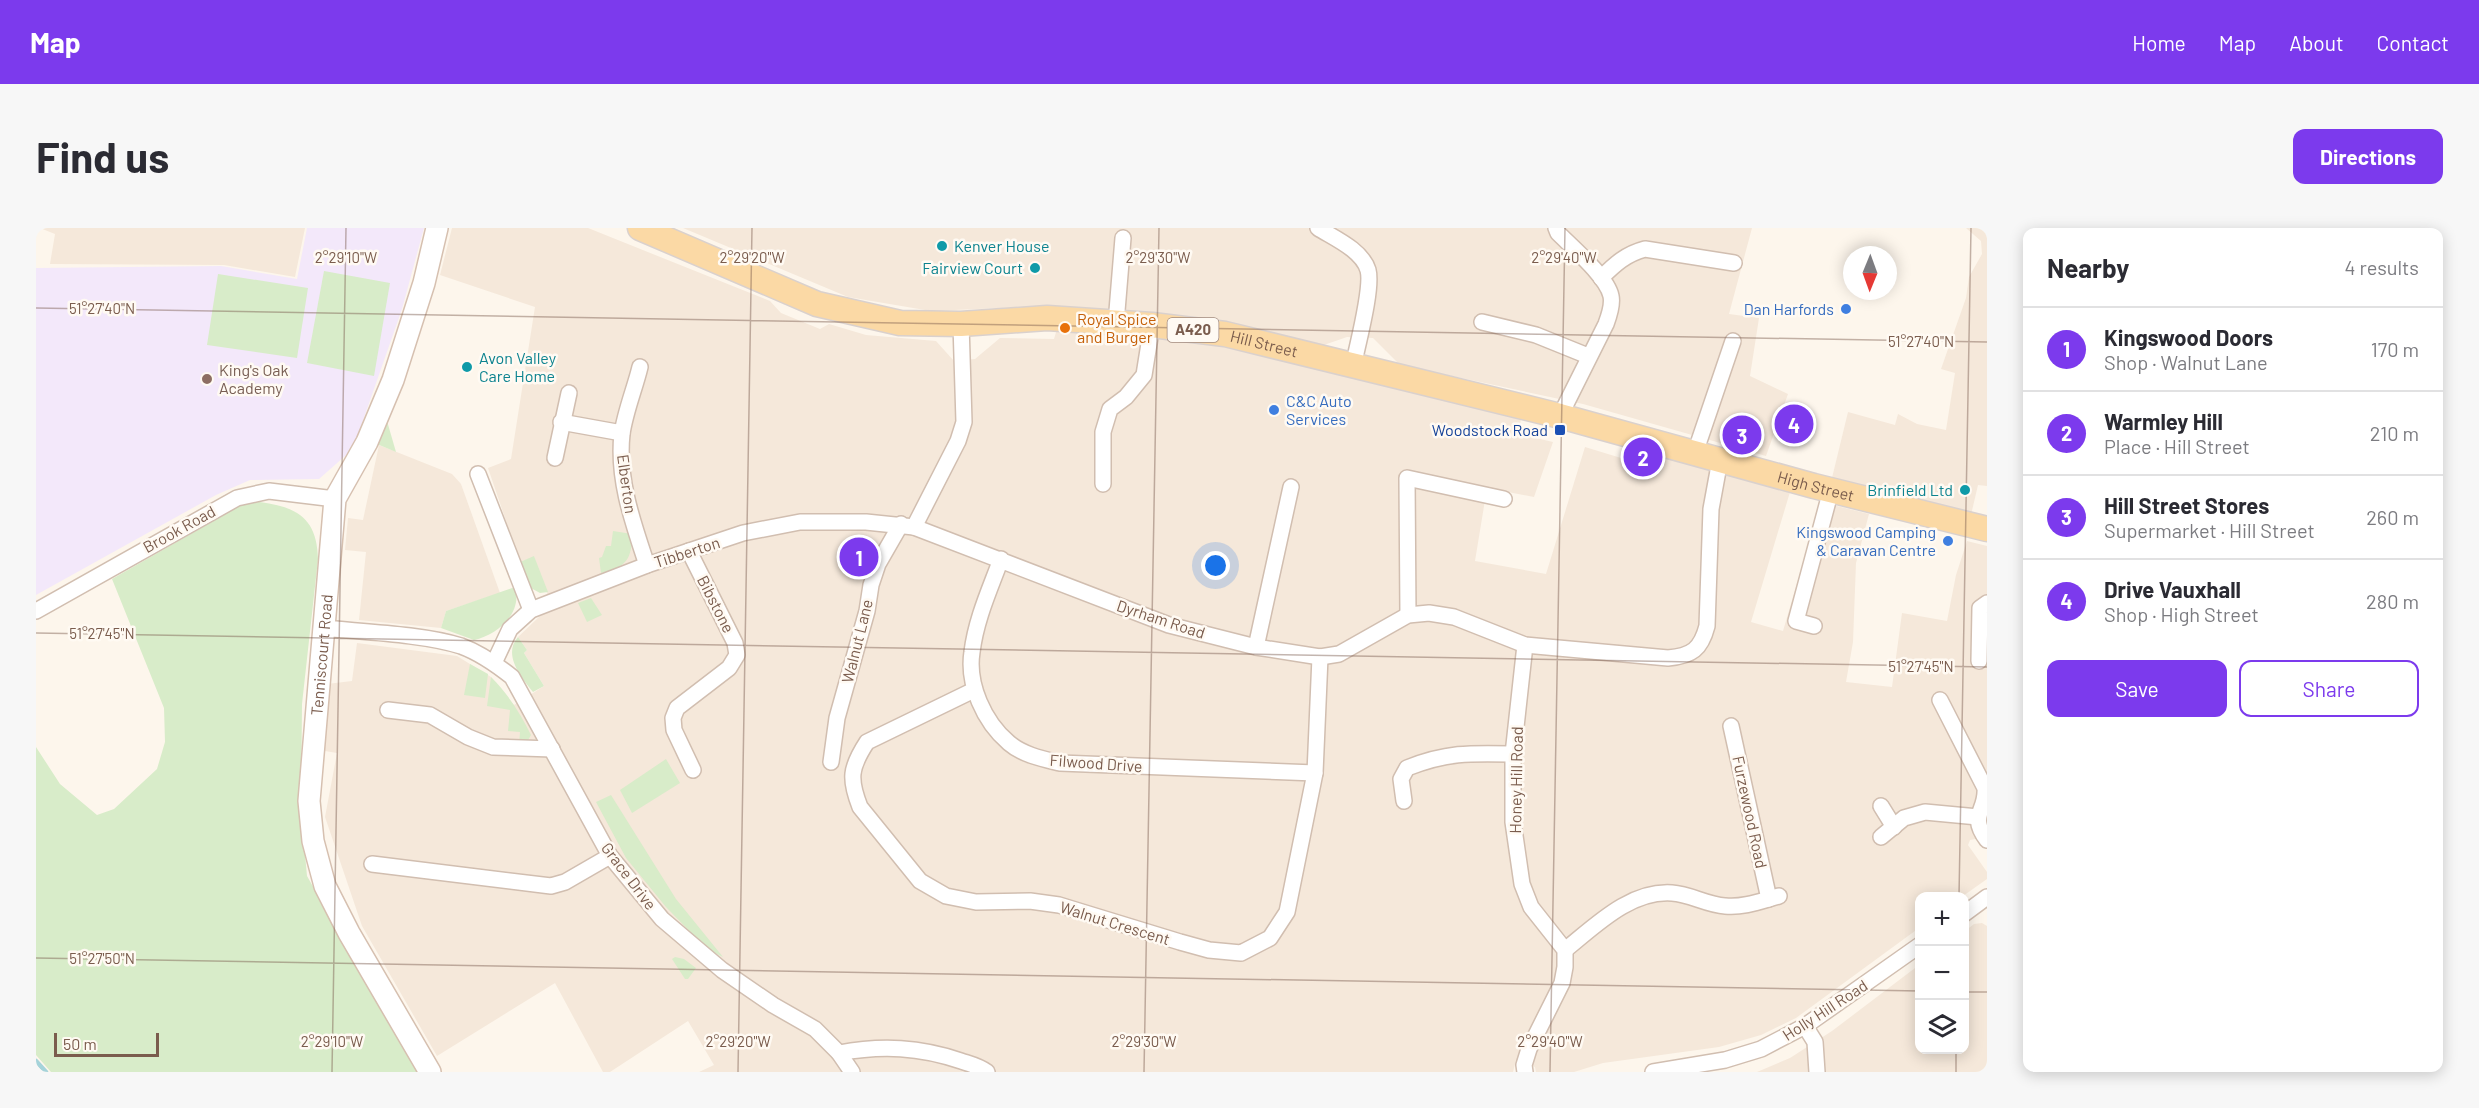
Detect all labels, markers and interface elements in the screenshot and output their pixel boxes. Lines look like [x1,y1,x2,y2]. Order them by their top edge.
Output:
text: Map [30,25,81,59]
text: Home [2132,30,2186,55]
text: Map [2219,30,2256,55]
text: About [2289,30,2344,55]
text: Contact [2377,30,2449,55]
button: Directions [2293,129,2443,184]
text: Find us [36,131,169,181]
place label: Kenver House [954,236,1049,255]
marker: Kenver House [935,239,949,253]
north arrow [1843,246,1897,300]
text: 2°29'10"W [315,248,377,266]
text: 2°29'20"W [719,248,785,266]
text: 2°29'30"W [1126,248,1190,266]
text: 2°29'40"W [1531,248,1597,266]
text: Nearby [2047,252,2129,283]
text: 4 results [2344,255,2419,279]
place label: Fairview Court [922,258,1023,277]
marker: Fairview Court [1028,261,1042,275]
text: 51°27'40"N [69,299,135,317]
place label: Dan Harfords [1744,299,1834,318]
marker: Dan Harfords [1839,302,1853,316]
place label: Royal Spice and Burger [1077,309,1156,346]
road number: A420 [1168,318,1218,342]
marker: Royal Spice and Burger [1058,321,1072,335]
text: Kingswood Doors [2104,324,2273,350]
street label: Hill Street [1228,326,1300,360]
text: 51°27'40"N [1888,332,1954,350]
text: 1 [2063,337,2070,361]
text: 170 m [2371,337,2419,361]
place label: Avon Valley Care Home [479,348,557,385]
text: Shop · Walnut Lane [2104,350,2268,374]
place label: King's Oak Academy [219,360,288,397]
marker: Avon Valley Care Home [460,360,474,374]
marker: King's Oak Academy [200,372,214,386]
place label: C&C Auto Services [1286,391,1352,428]
pin: 4 [1774,402,1814,446]
marker: C&C Auto Services [1267,403,1281,417]
text: Warmley Hill [2104,408,2223,434]
pin: 3 [1722,412,1762,458]
place label: Woodstock Road [1432,420,1548,439]
text: 2 [2061,421,2072,445]
text: 210 m [2370,421,2419,445]
marker: Woodstock Road [1553,423,1567,437]
pin: 2 [1624,434,1662,480]
text: Place · Hill Street [2104,434,2250,458]
street label: Elberton [614,453,641,515]
street label: High Street [1775,466,1856,505]
place label: Brinfield Ltd [1867,480,1953,499]
marker: Brinfield Ltd [1958,483,1972,497]
text: Hill Street Stores [2104,492,2269,518]
street label: Brook Road [139,501,218,556]
text: 3 [2061,505,2072,529]
text: 260 m [2366,505,2419,529]
text: Supermarket · Hill Street [2104,518,2315,542]
place label: Kingswood Camping & Caravan Centre [1796,522,1936,559]
street label: Tibberton [652,532,722,571]
pin: 1 [840,534,878,580]
marker: Kingswood Camping & Caravan Centre [1941,534,1955,548]
your location [1201,551,1230,580]
street label: Bibstone [694,572,739,636]
text: Drive Vauxhall [2104,576,2241,602]
text: 4 [2060,589,2073,613]
text: 280 m [2366,589,2419,613]
street label: Tenniscourt Road [306,593,336,716]
street label: Dyrham Road [1115,595,1208,642]
street label: Walnut Lane [837,597,876,685]
text: Shop · High Street [2104,602,2259,626]
text: 51°27'45"N [69,624,135,642]
text: 51°27'45"N [1888,657,1954,675]
button: Save [2047,660,2227,717]
button: Share [2239,660,2419,717]
street label: Honey Hill Road [1505,726,1526,834]
street label: Filwood Drive [1049,750,1143,775]
street label: Furzewood Road [1729,754,1772,870]
street label: Grace Drive [598,838,661,913]
map controls [1915,892,1969,1054]
button: + [1915,892,1969,946]
street label: Walnut Crescent [1058,897,1173,948]
button: − [1915,946,1969,1000]
text: 51°27'50"N [69,949,135,967]
street label: Holly Hill Road [1779,975,1871,1044]
button: layers [1915,1000,1969,1054]
scale bar [54,1030,159,1058]
text: 2°29'10"W [301,1032,363,1050]
text: 2°29'20"W [705,1032,771,1050]
text: 2°29'30"W [1112,1032,1176,1050]
text: 2°29'40"W [1517,1032,1583,1050]
text: 50 m [63,1034,97,1053]

